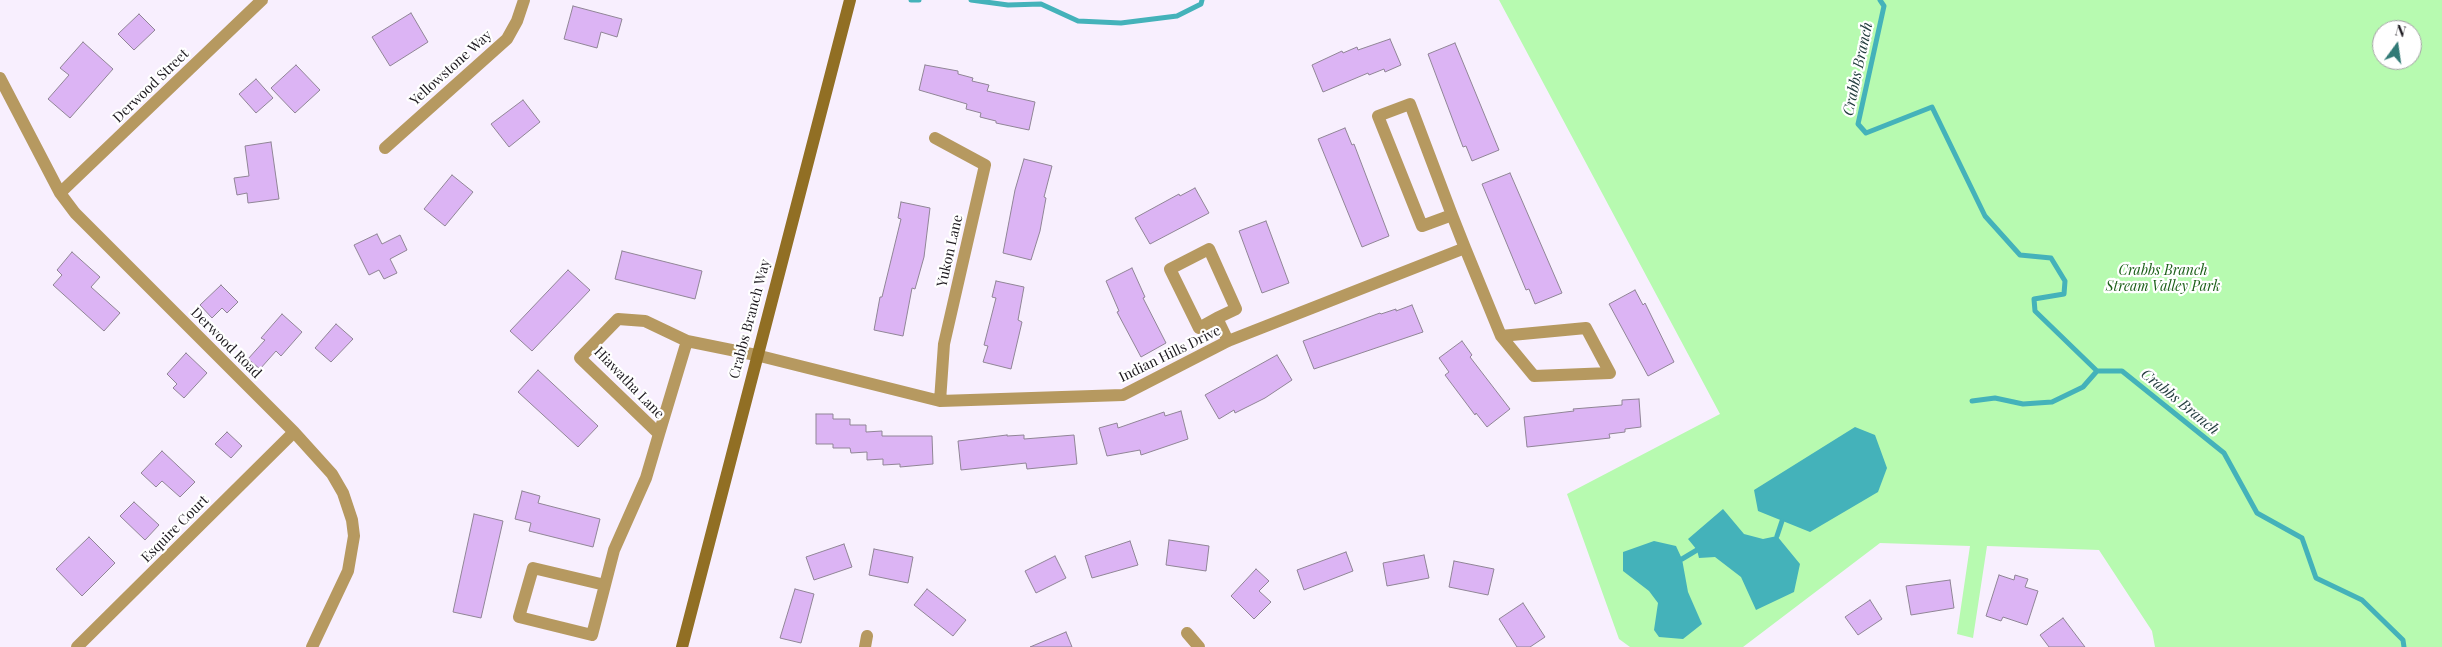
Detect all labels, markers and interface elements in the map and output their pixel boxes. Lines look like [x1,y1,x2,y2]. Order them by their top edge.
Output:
north arrow [2372,20,2422,70]
text: N [2393,20,2408,41]
water label: Crabbs Branch [1839,21,1877,117]
street label: Yellowstone Way [407,27,495,109]
street label: Derwood Street [110,46,192,126]
street label: Yukon Lane [934,213,966,289]
street label: Crabbs Branch Way [726,257,774,381]
park label: Crabbs Branch Stream Valley Park [2106,263,2220,296]
street label: Derwood Road [187,304,265,382]
street label: Indian Hills Drive [1116,322,1224,386]
street label: Hiawatha Lane [590,344,668,422]
water label: Crabbs Branch [2137,365,2223,439]
street label: Esquire Court [138,492,212,566]

